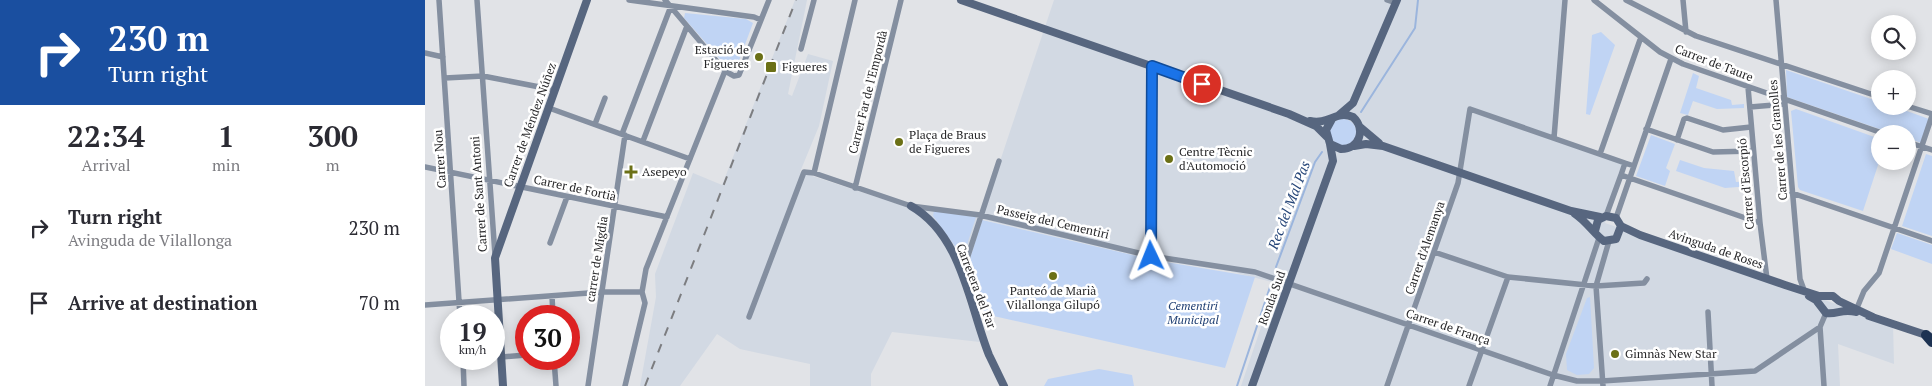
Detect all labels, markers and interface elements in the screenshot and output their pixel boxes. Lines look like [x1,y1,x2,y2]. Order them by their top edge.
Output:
text: 230 m [108,15,209,61]
map controls [1871,15,1916,170]
button: search [1871,15,1916,60]
icon: right [25,20,90,85]
street label: Carrer Far de l'Empordà [845,29,890,155]
street label: Carrer de Taure [1673,41,1756,84]
place label: Estació de Figueres [695,42,749,71]
marker: Estació de Figueres [753,51,765,63]
text: Turn right [108,59,208,88]
place label: Figueres [782,59,827,74]
street label: Carrer de Méndez Núñez [500,60,559,189]
marker: Figueres [764,60,778,74]
pin [1181,63,1223,105]
icon: arrive [1188,70,1216,98]
button: + [1871,70,1916,115]
street label: Carrer de les Granolles [1765,79,1790,201]
text: 22:34 [67,116,145,156]
text: 1 [218,116,235,156]
text: 300 [307,116,358,156]
button: − [1871,125,1916,170]
place label: Plaça de Braus de Figueres [909,127,986,156]
street label: Carrer Nou [430,129,449,189]
street label: Carrer de Sant Antoni [467,135,490,252]
marker: Plaça de Braus de Figueres [893,136,905,148]
street label: Carrer d'Escorpió [1734,137,1757,230]
place label: Centre Tècnic d'Automoció [1179,144,1253,173]
marker: Centre Tècnic d'Automoció [1163,153,1175,165]
text: Arrival [81,154,131,176]
text: min [212,154,240,176]
text: m [326,154,339,176]
water label: Rec del Mal Pas [1263,158,1314,253]
place label: Asepeyo [642,164,687,179]
marker: Asepeyo [624,165,638,179]
street label: Carrer de Fortià [532,171,618,204]
street label: Carrer d'Alemanya [1401,199,1448,297]
street label: Passeig del Cementiri [995,201,1111,242]
text: Turn right [68,204,162,229]
icon: right [25,214,53,242]
text: 230 m [349,215,400,240]
street label: carrer de Migdia [582,215,611,303]
street label: Avinguda de Roses [1667,225,1765,272]
text: Avinguda de Vilallonga [68,229,232,251]
position arrow [1124,229,1176,281]
street label: Carretera del Far [953,241,1000,331]
street label: Ronda Sud [1255,268,1288,327]
marker: Panteó de Marià Vilallonga Gilupó [1047,270,1059,282]
place label: Panteó de Marià Vilallonga Gilupó [1006,283,1100,312]
icon: arrive [25,289,53,317]
text: Arrive at destination [68,290,257,315]
text: 70 m [359,290,400,315]
park label: Cementiri Municipal [1166,298,1219,327]
speed limit sign: 30 [515,305,580,370]
street label: Carrer de França [1404,305,1492,348]
text: 19 [458,315,487,348]
text: km/h [459,342,486,357]
place label: Gimnàs New Star [1625,346,1717,361]
marker: Gimnàs New Star [1609,348,1621,360]

